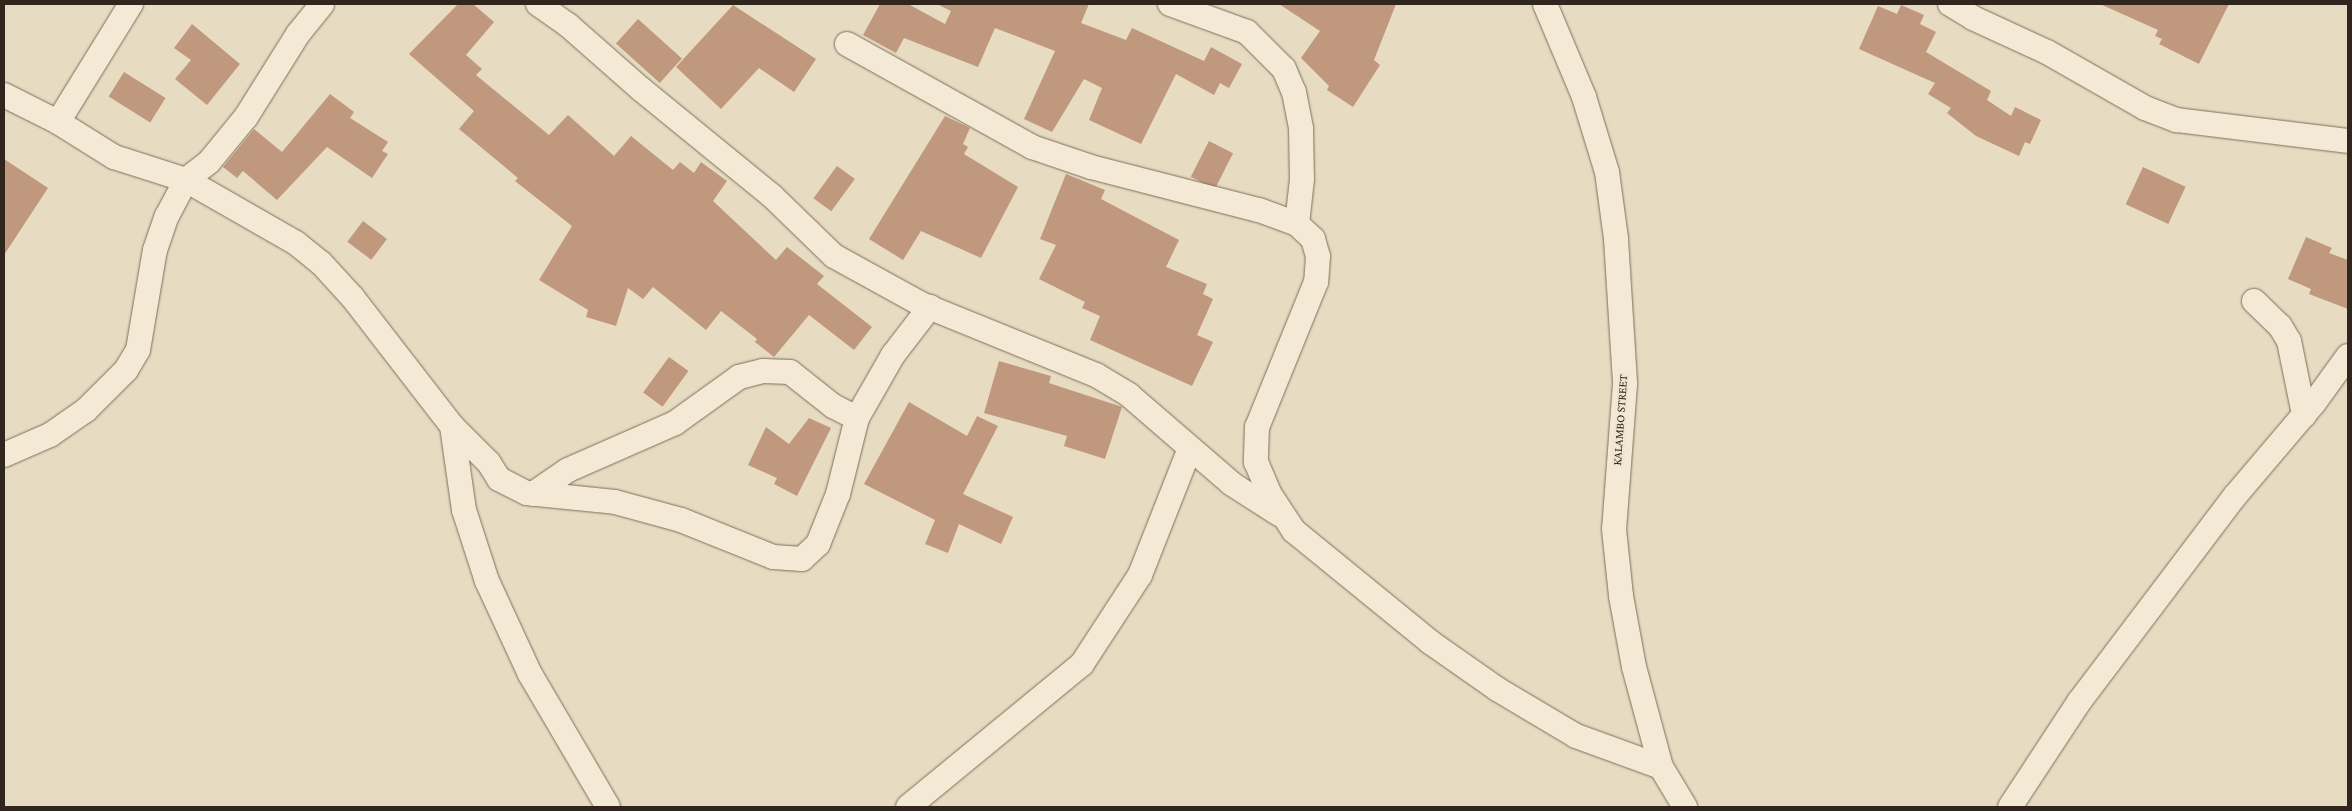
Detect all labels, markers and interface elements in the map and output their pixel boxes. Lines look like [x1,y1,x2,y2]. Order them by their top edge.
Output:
street label: KALAMBO STREET [1611,374,1631,466]

